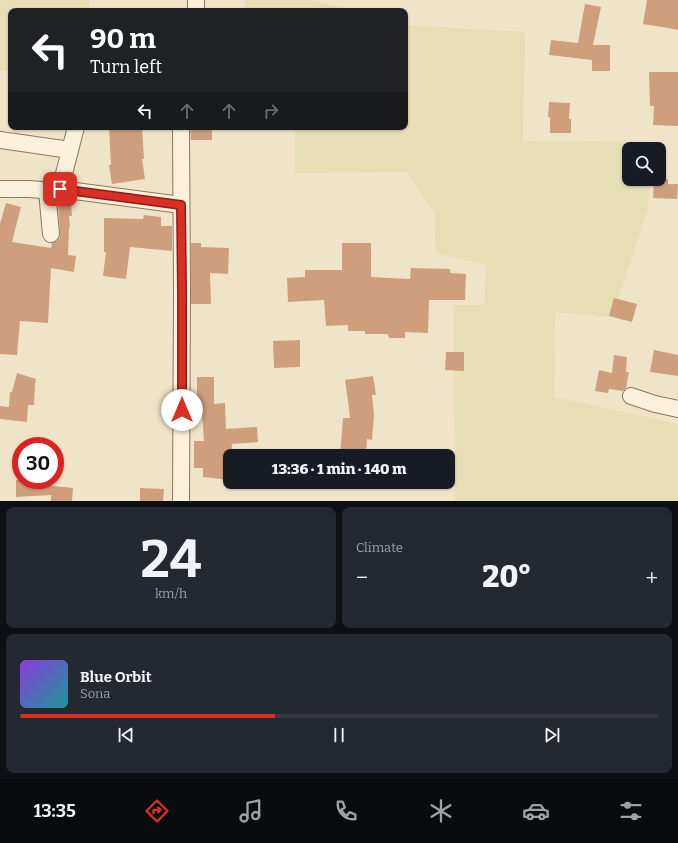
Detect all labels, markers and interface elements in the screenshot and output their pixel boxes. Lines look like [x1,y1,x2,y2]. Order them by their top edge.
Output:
text: 90 m [90,22,156,55]
icon: left [24,24,76,76]
text: Turn left [90,56,162,78]
icon: left [134,100,156,122]
icon: ahead [176,100,198,122]
icon: ahead [218,100,240,122]
icon: right [260,100,282,122]
map controls [622,142,666,186]
button: search [622,142,666,186]
pin [43,172,77,206]
icon: arrive [49,178,71,200]
position arrow [161,389,203,431]
speed limit sign: 30 [12,437,64,489]
text: 13:36 · 1 min · 140 m [272,460,406,478]
text: 24 [141,528,201,591]
text: Climate [356,540,403,555]
text: 20° [482,559,531,595]
text: − [356,564,368,591]
text: + [645,564,658,591]
text: km/h [155,586,187,601]
text: Blue Orbit [80,668,152,686]
text: Sona [80,686,110,701]
icon: previous [115,724,137,746]
icon: pause [328,724,350,746]
icon: next [541,724,563,746]
icon: directions [143,797,171,825]
icon: music [237,797,265,825]
icon: phone [332,797,360,825]
icon: climate [427,797,455,825]
icon: car [522,797,550,825]
icon: filters [617,797,645,825]
text: 13:35 [33,800,76,822]

